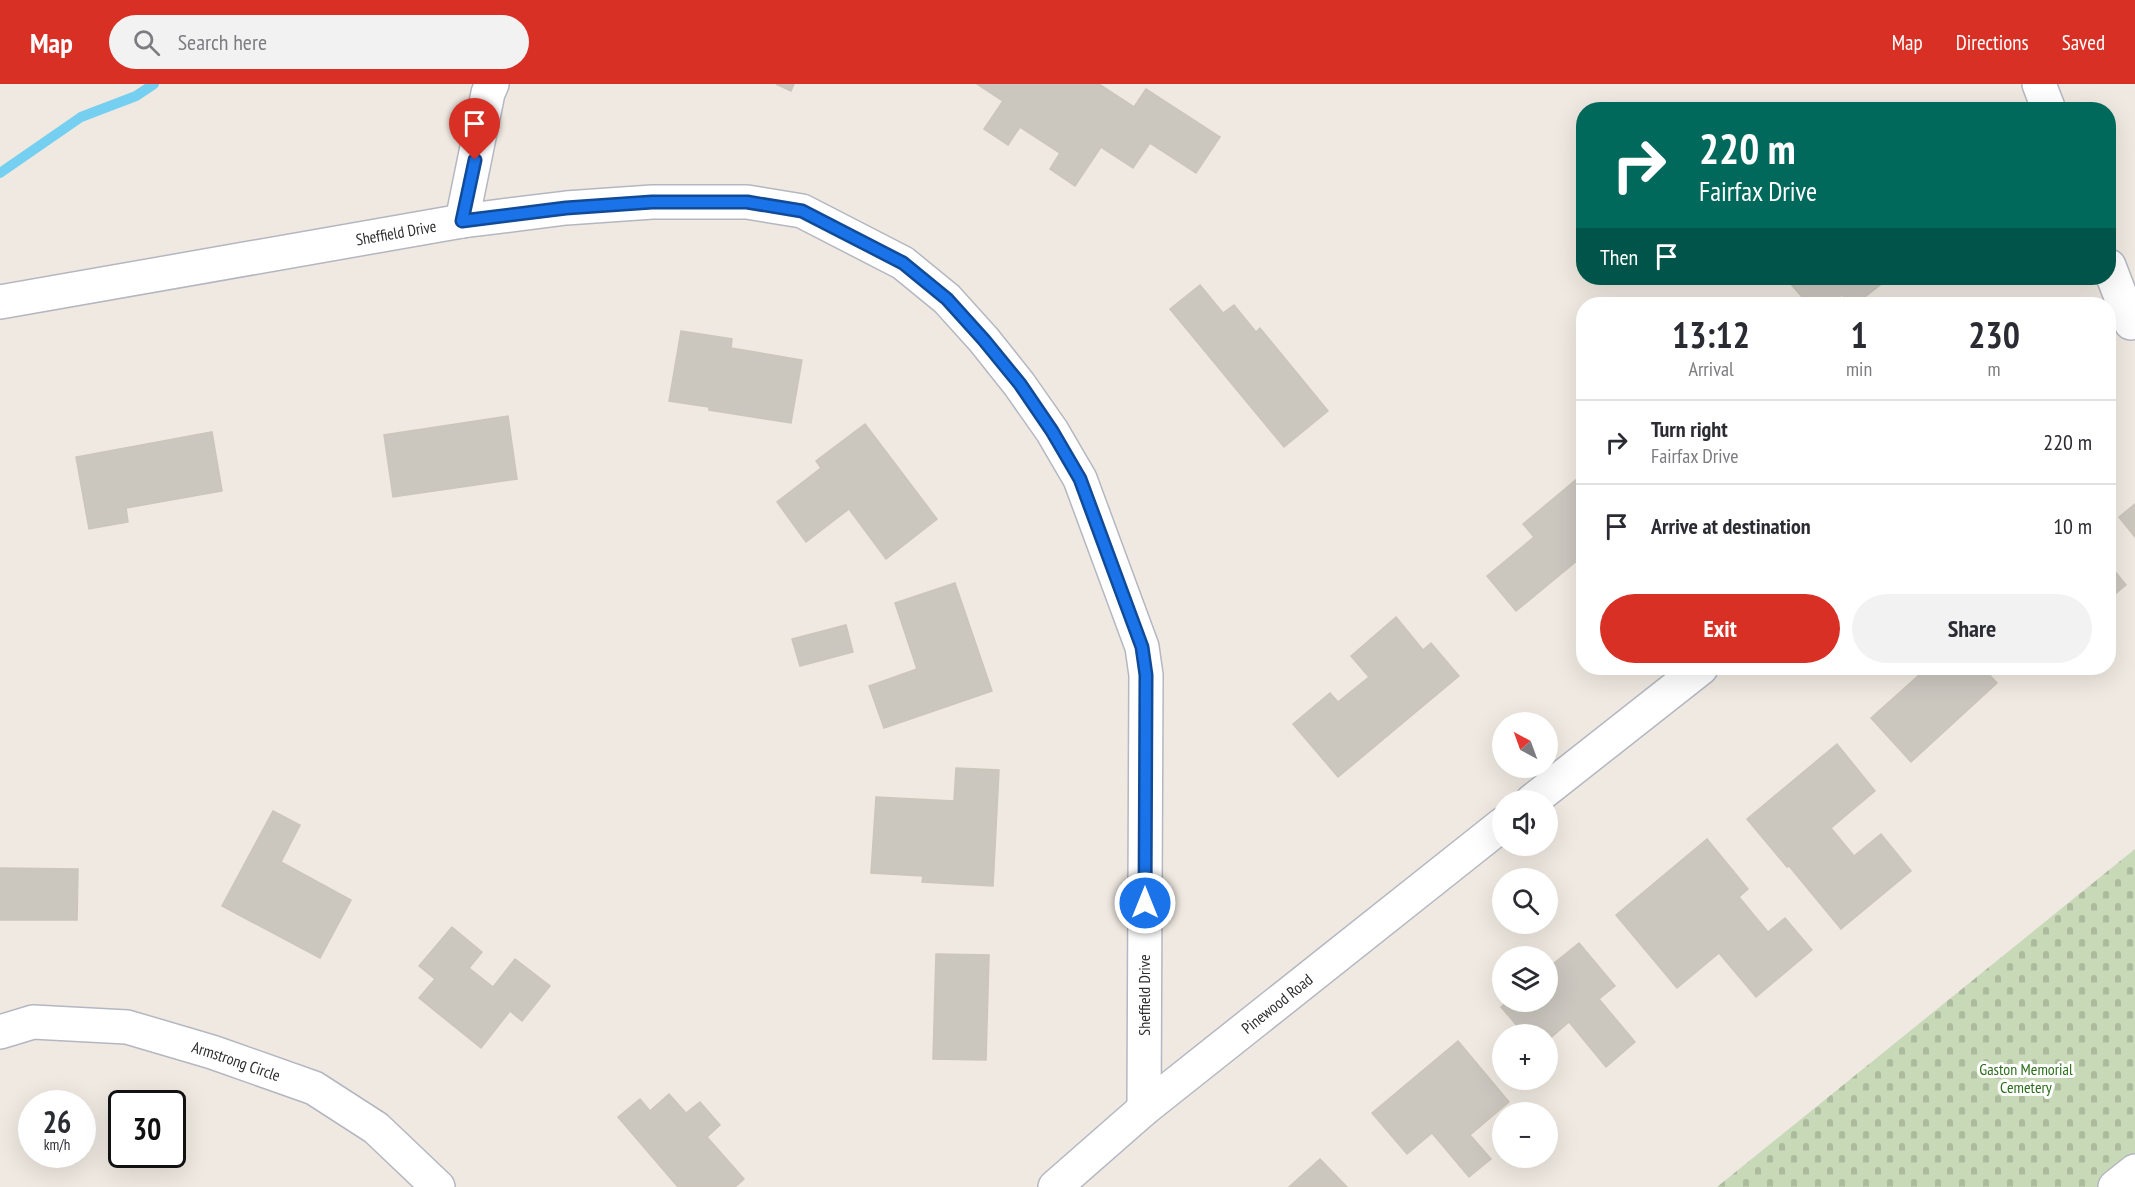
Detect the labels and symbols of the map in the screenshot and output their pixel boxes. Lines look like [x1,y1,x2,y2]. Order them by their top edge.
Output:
pin [449,98,500,160]
street label: Sheffield Drive [354,216,438,249]
north arrow [1492,712,1558,778]
position arrow [1113,871,1177,935]
street label: Sheffield Drive [1134,954,1154,1036]
street label: Pinewood Road [1237,969,1316,1038]
street label: Armstrong Circle [190,1037,283,1085]
park label: Gaston Memorial Cemetery [1979,1059,2073,1097]
speed limit sign: 30 [108,1090,186,1168]

